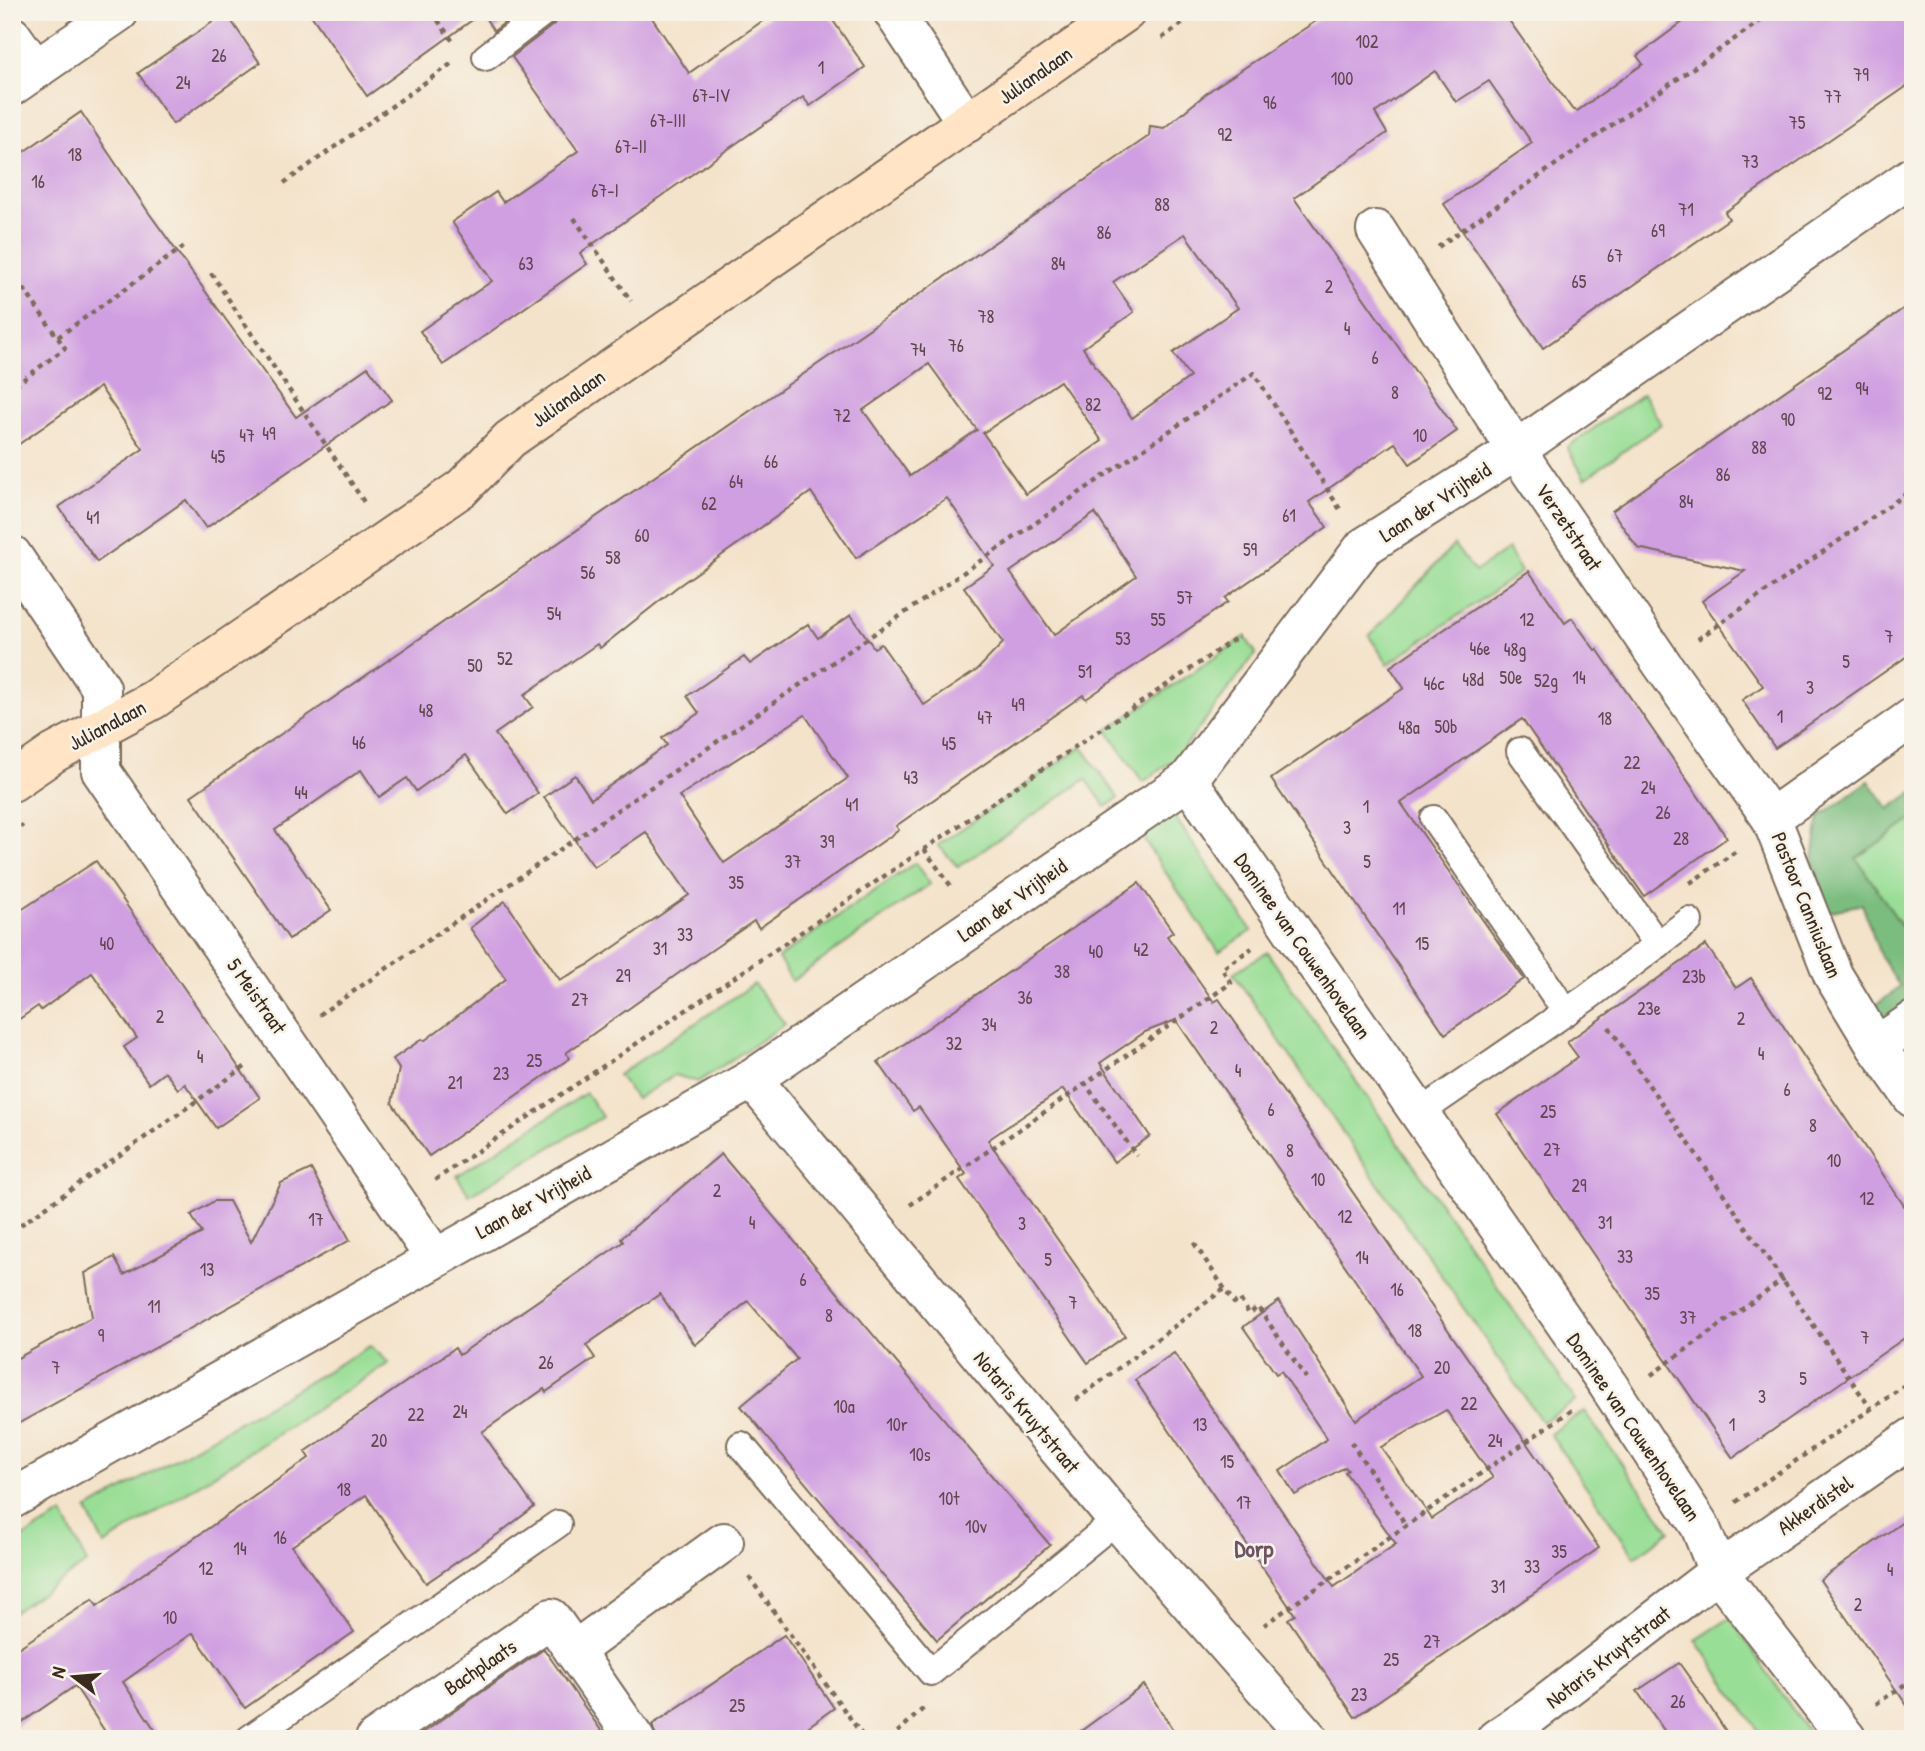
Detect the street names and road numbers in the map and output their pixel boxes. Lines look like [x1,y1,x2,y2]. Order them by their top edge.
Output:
street label: Julianalaan [992,39,1078,111]
street label: Julianalaan [525,362,611,434]
street label: Laan der Vrijheid [1374,455,1496,549]
street label: Verzetstraat [1529,477,1609,577]
street label: Julianalaan [63,692,151,758]
street label: Pastoor Canniuslaan [1765,828,1849,982]
street label: Dominee van Couwenhovelaan [1228,847,1378,1045]
street label: Laan der Vrijheid [951,852,1073,948]
street label: 5 Meistraat [220,952,294,1040]
street label: Laan der Vrijheid [470,1158,596,1246]
street label: Dominee van Couwenhovelaan [1560,1327,1708,1527]
street label: Notaris Kruytstraat [967,1345,1087,1480]
street label: Akkerdistel [1771,1468,1859,1542]
street label: Notaris Kruytstraat [1539,1598,1677,1715]
street label: Bachplaats [438,1632,522,1702]

